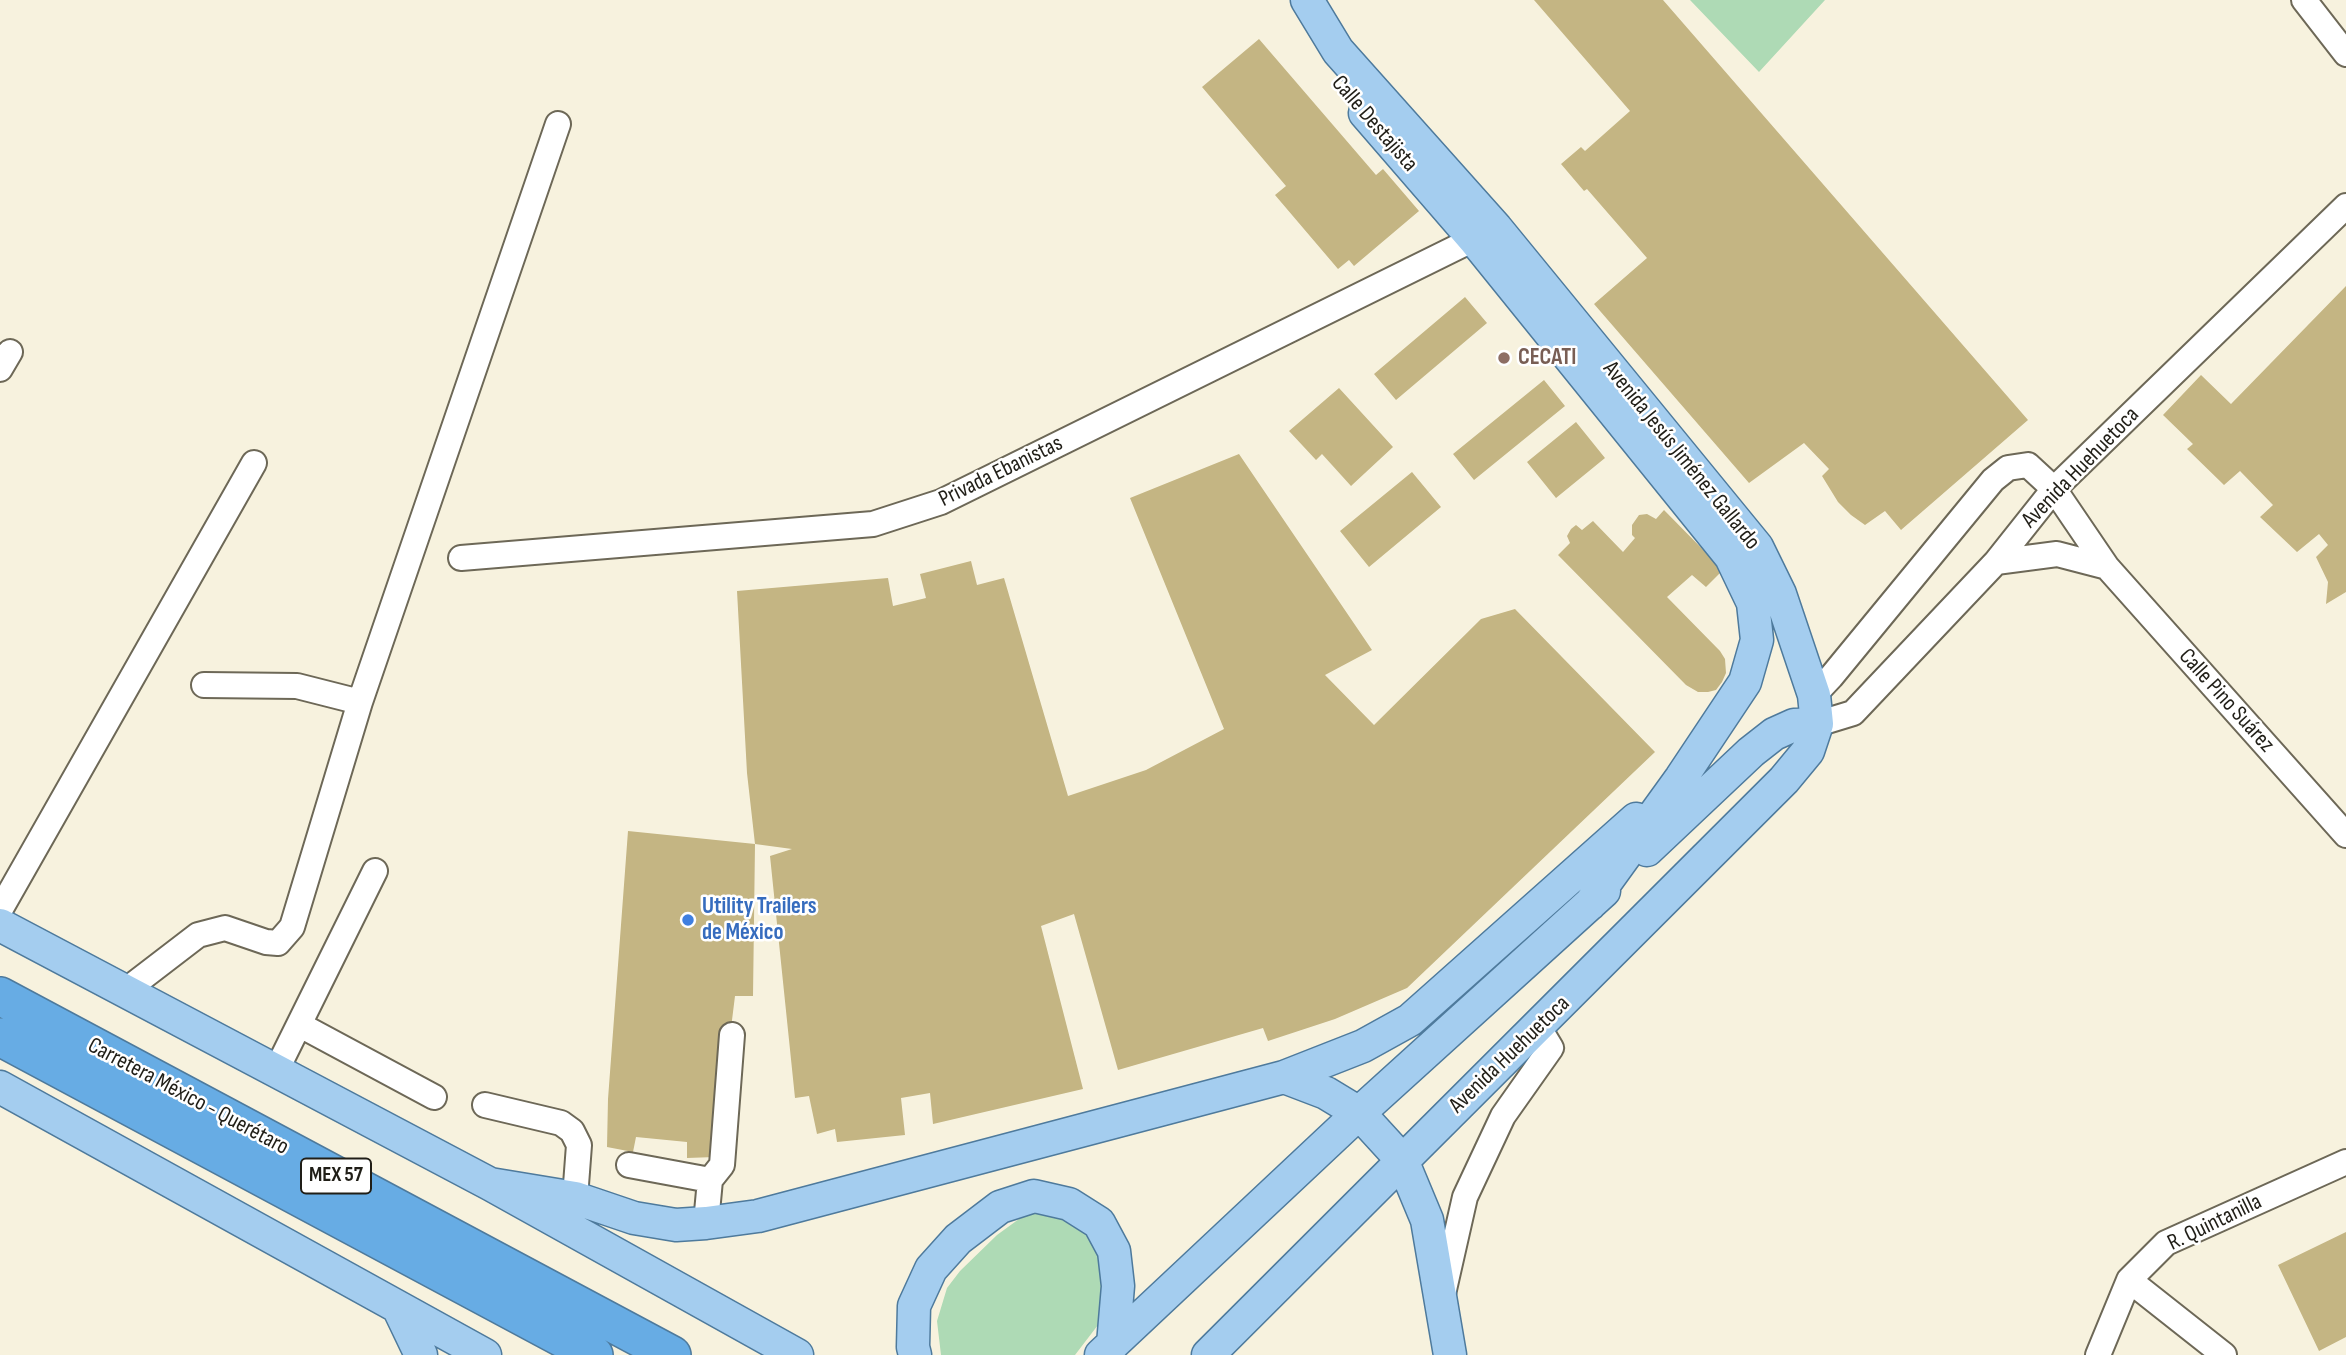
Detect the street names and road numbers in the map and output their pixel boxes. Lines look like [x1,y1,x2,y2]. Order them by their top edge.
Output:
street label: Calle Destajista [1325,70,1423,178]
street label: Avenida Jesús Jiménez Gallardo [1596,356,1766,556]
street label: Avenida Huehuetoca [2017,402,2145,534]
street label: Privada Ebanistas [935,430,1067,514]
street label: Calle Pino Suárez [2172,643,2280,759]
street label: Avenida Huehuetoca [1444,991,1576,1119]
street label: Carretera México - Querétaro [83,1032,293,1162]
road number: MEX 57 [301,1158,371,1194]
street label: R. Quintanilla [2163,1188,2267,1258]

